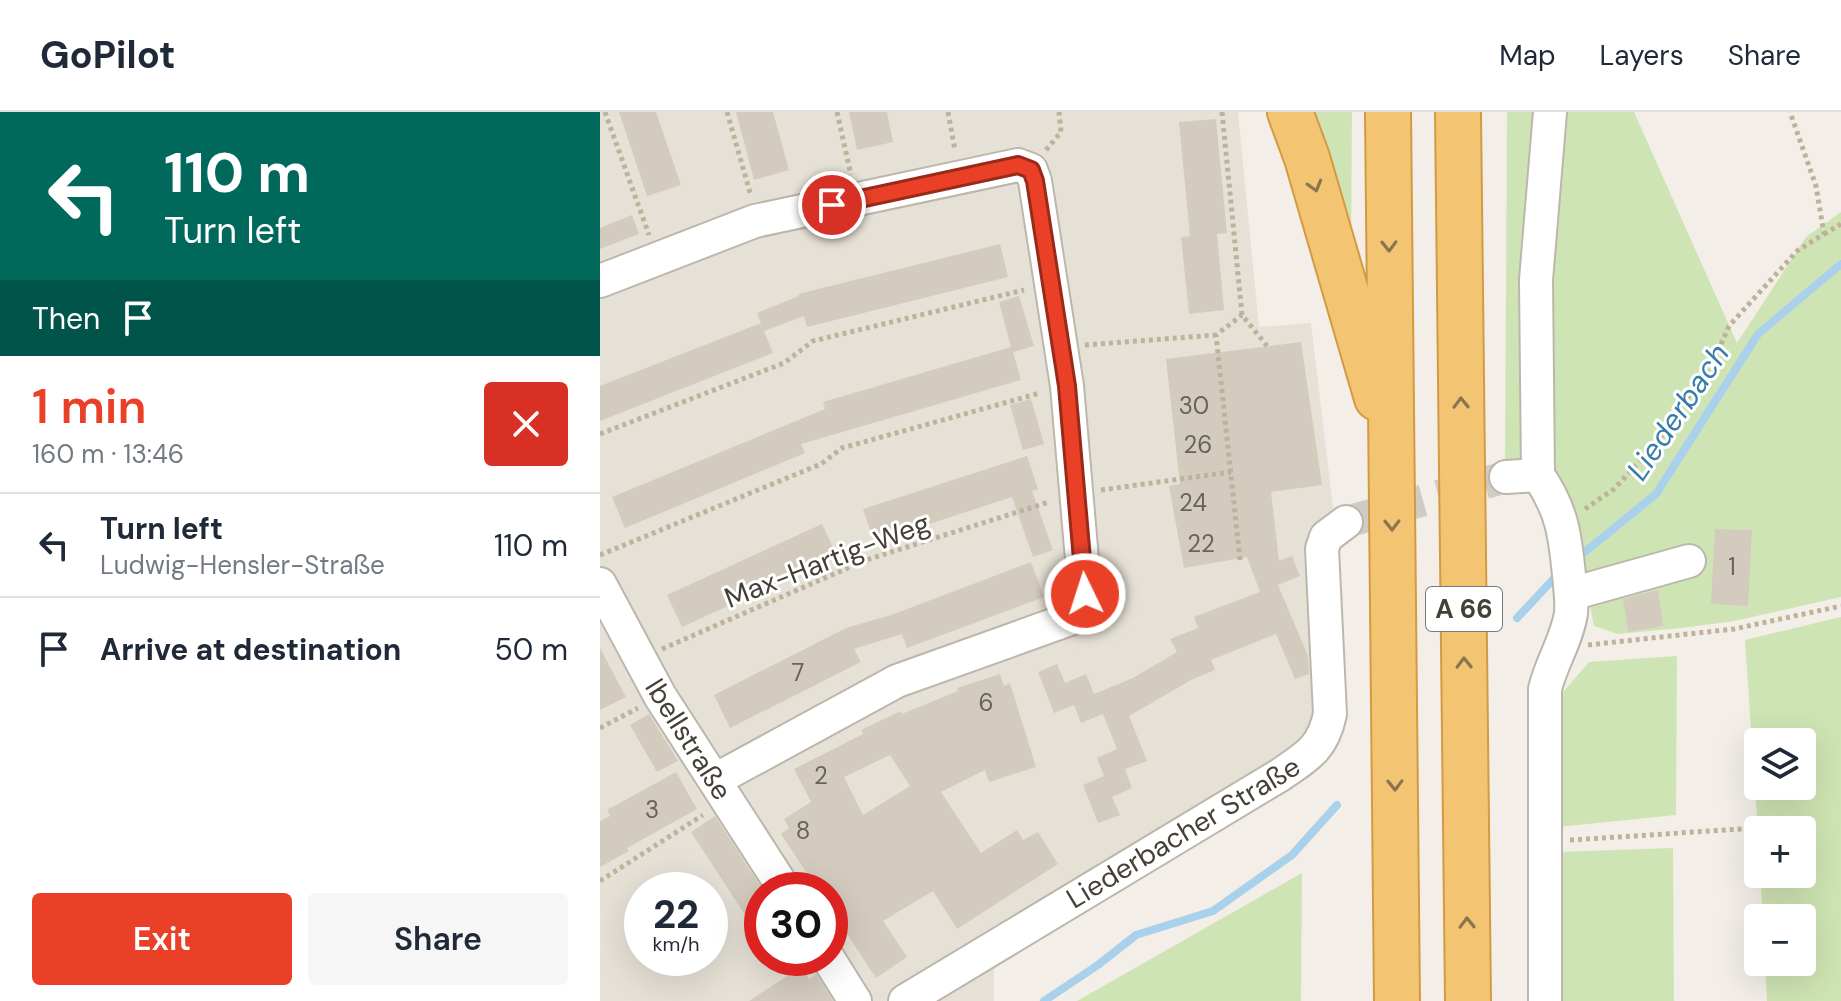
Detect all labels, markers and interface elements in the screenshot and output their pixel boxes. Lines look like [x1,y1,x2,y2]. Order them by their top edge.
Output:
text: GoPilot [40,30,176,80]
text: Map [1499,37,1556,74]
text: Layers [1600,37,1684,74]
text: Share [1728,37,1801,74]
text: 110 m [164,136,310,209]
icon: left [32,144,136,248]
pin [798,171,866,239]
one-way arrow [1306,179,1322,192]
icon: arrive [810,183,854,227]
text: Turn left [164,207,301,254]
one-way arrow [1380,240,1398,253]
icon: arrive [116,296,160,340]
text: Then [32,299,100,338]
water label: Liederbach [1618,336,1738,488]
text: 1 min [32,375,147,438]
button: close [484,382,568,466]
house number: 30 [1179,390,1209,421]
one-way arrow [1452,396,1470,409]
house number: 26 [1184,429,1212,460]
text: 160 m · 13:46 [32,437,184,471]
house number: 24 [1179,487,1207,518]
street label: Max-Hartig-Weg [719,504,935,617]
text: Turn left [100,509,223,548]
one-way arrow [1383,519,1401,532]
icon: left [32,523,76,567]
text: 110 m [494,526,568,565]
house number: 22 [1187,528,1215,559]
text: Ludwig-Hensler-Straße [100,548,385,582]
house number: 1 [1728,551,1736,582]
position arrow [1043,552,1127,636]
road number: A 66 [1426,587,1502,631]
icon: arrive [32,627,76,671]
text: Arrive at destination [100,630,401,669]
text: 50 m [494,630,568,669]
one-way arrow [1455,656,1473,669]
house number: 7 [792,657,804,688]
street label: Ibellstraße [637,672,740,807]
house number: 6 [978,687,994,718]
map controls [1744,728,1816,976]
button: layers [1744,728,1816,800]
street label: Liederbacher Straße [1059,748,1307,917]
house number: 2 [814,760,828,791]
one-way arrow [1386,779,1404,792]
house number: 3 [645,794,659,825]
house number: 8 [796,815,810,846]
button: + [1744,816,1816,888]
speed limit sign: 30 [744,872,848,976]
text: 22 [653,888,699,940]
button: Exit [32,893,292,985]
button: Share [308,893,568,985]
button: − [1744,904,1816,976]
one-way arrow [1458,916,1476,929]
text: km/h [652,931,700,957]

